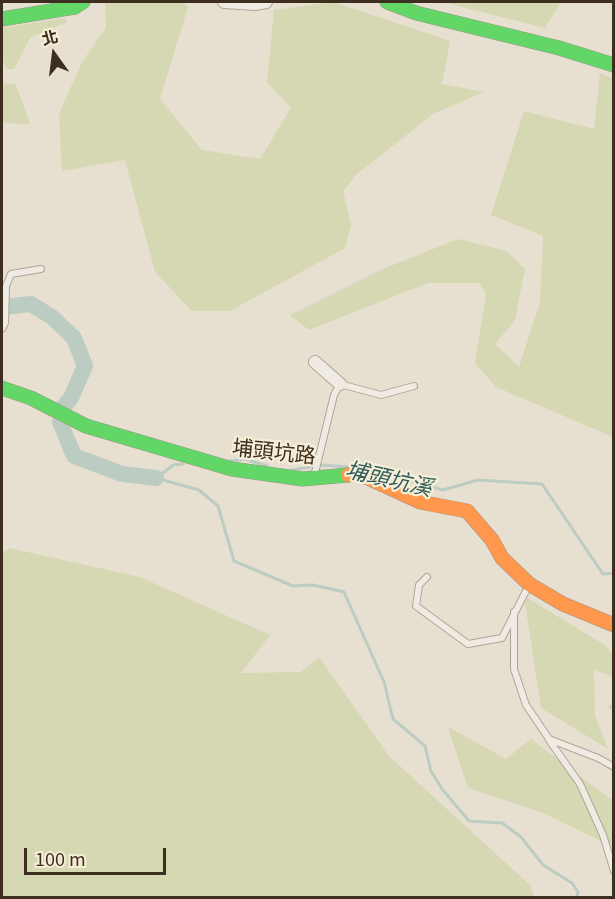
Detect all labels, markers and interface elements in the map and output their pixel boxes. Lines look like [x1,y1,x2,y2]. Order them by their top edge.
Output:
text: 北 [39,23,60,50]
north arrow [24,24,84,84]
street label: 埔頭坑路 [231,434,317,468]
water label: 埔頭坑溪 [343,455,435,501]
scale bar [27,836,170,874]
text: 100 m [35,845,86,871]

